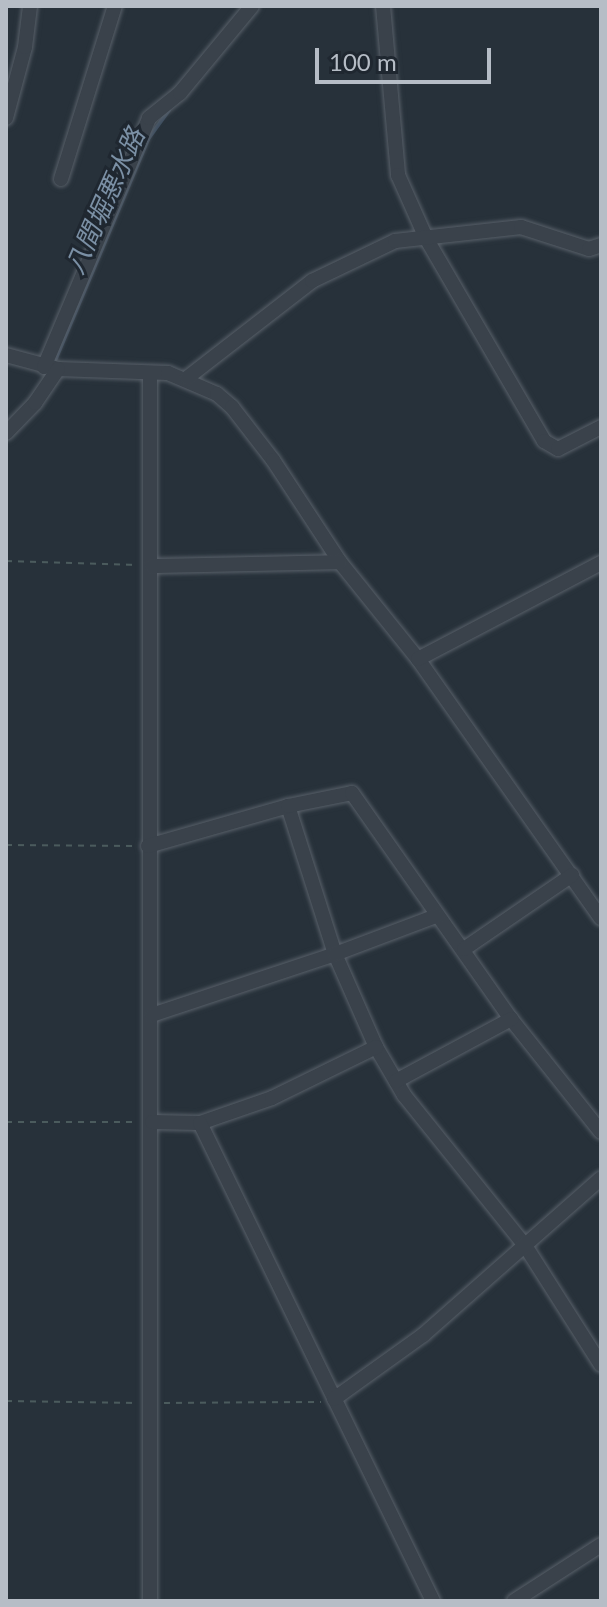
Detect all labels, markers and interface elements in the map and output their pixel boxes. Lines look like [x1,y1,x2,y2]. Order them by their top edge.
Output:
scale bar [319,32,495,82]
text: 100 m [329,47,397,76]
water label: 八間堀悪水路 [59,123,151,279]

